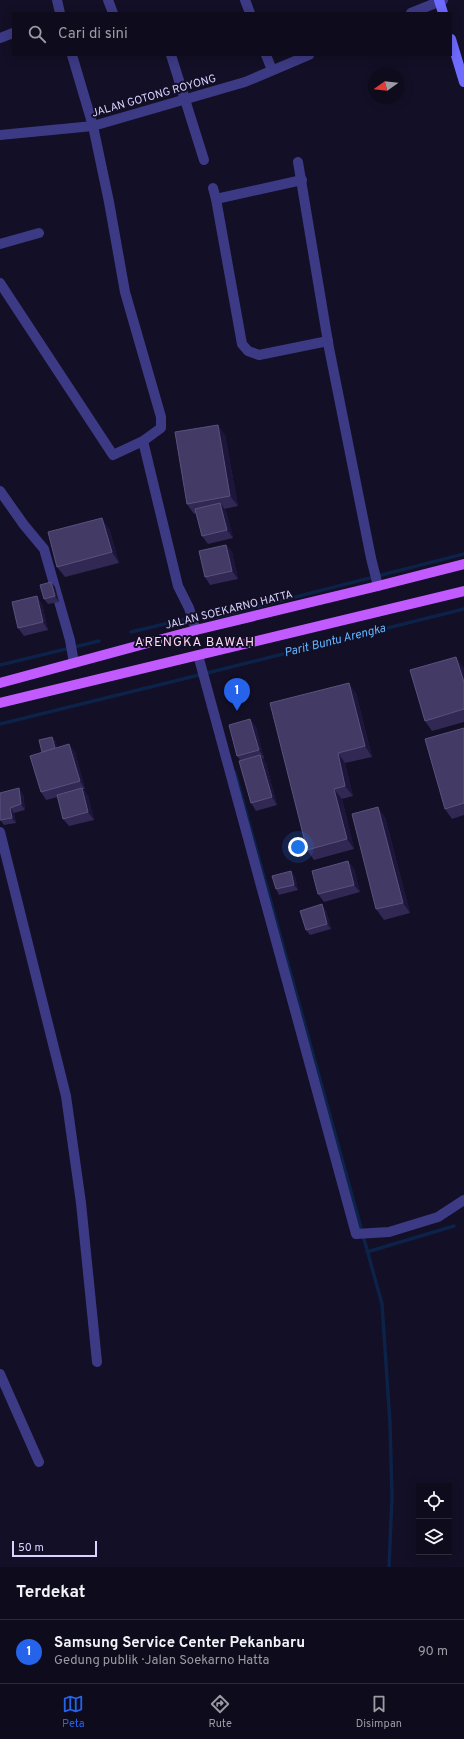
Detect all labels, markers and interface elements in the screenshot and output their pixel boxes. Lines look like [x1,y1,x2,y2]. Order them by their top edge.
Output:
search box [12,12,452,56]
icon: search [26,23,48,45]
text: Cari di sini [58,25,128,44]
north arrow [368,68,404,104]
street label: JALAN GOTONG ROYONG [90,72,218,120]
street label: JALAN SOEKARNO HATTA [164,587,294,633]
water label: Parit Buntu Arengka [283,620,388,661]
district label: ARENGKA BAWAH [135,635,255,651]
pin: 1 [224,678,250,711]
your location [288,837,308,857]
map controls [416,1483,452,1555]
button: locate [416,1483,452,1519]
button: layers [416,1519,452,1555]
scale bar [12,1539,97,1558]
text: 50 m [18,1541,44,1555]
text: Terdekat [16,1582,85,1604]
text: Samsung Service Center Pekanbaru [54,1634,305,1653]
text: 1 [26,1644,32,1660]
text: 90 m [418,1644,448,1660]
text: Gedung publik · Jalan Soekarno Hatta [54,1653,269,1669]
tab: Peta [62,1693,85,1731]
tab: Rute [209,1693,232,1731]
tab: Disimpan [356,1693,402,1731]

